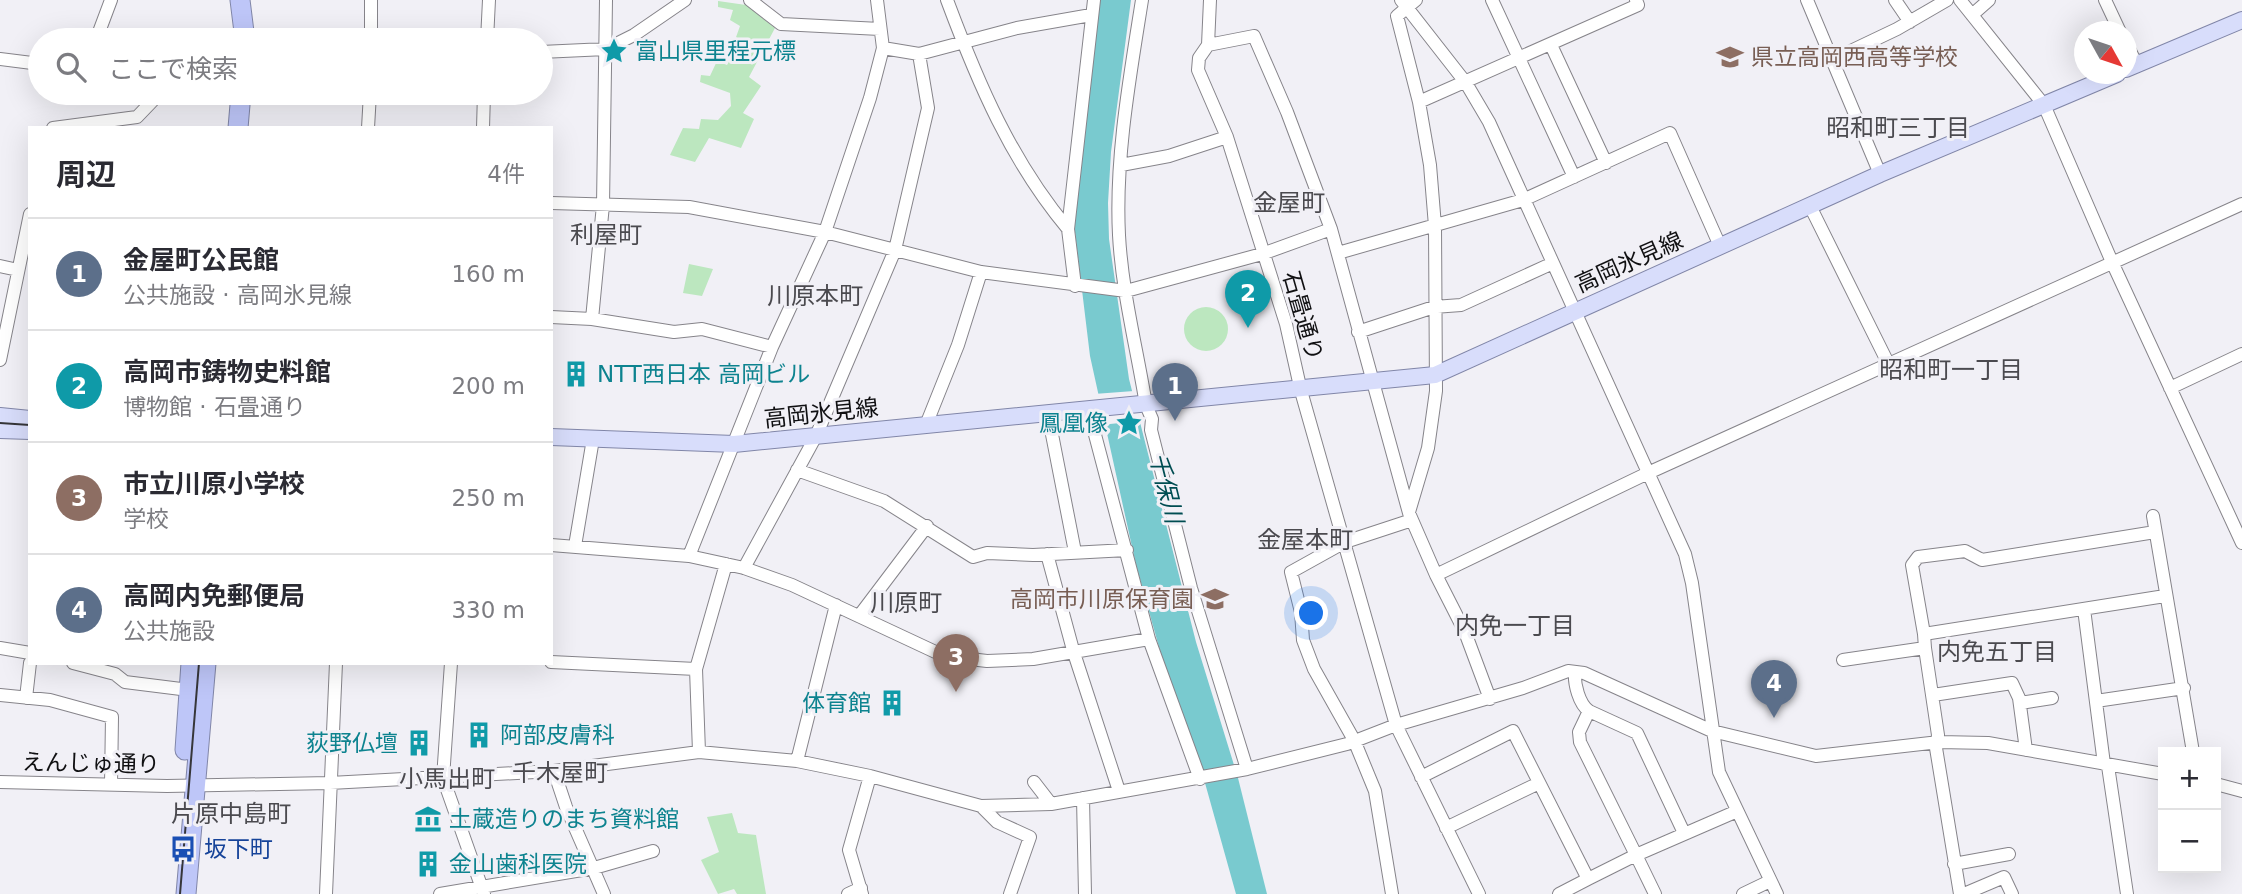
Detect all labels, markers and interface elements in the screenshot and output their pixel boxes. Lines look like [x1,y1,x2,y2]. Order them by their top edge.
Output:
north arrow [2074,21,2137,84]
search box [28,28,553,105]
place icon: 富山県里程元標 [599,36,629,66]
place label: 富山県里程元標 [635,38,796,64]
school or university icon: 県立高岡西高等学校 [1715,42,1745,72]
place label: 県立高岡西高等学校 [1751,44,1958,70]
icon: search [52,48,90,86]
text: ここで検索 [108,54,238,84]
district label: 昭和町三丁目 [1826,114,1970,142]
text: 周辺 [56,157,116,192]
text: 4件 [487,161,525,187]
district label: 金屋町 [1253,189,1325,217]
district label: 利屋町 [570,221,642,249]
street label: 高岡氷見線 [1571,227,1687,297]
text: 金屋町公民館 [123,245,279,275]
text: 1 [71,261,87,287]
text: 160 m [451,261,525,287]
street label: 石畳通り [1278,268,1328,364]
pin: 2 [1225,270,1271,328]
text: 公共施設 · 高岡氷見線 [123,282,352,308]
district label: 川原本町 [767,282,863,310]
district label: 昭和町一丁目 [1879,356,2023,384]
text: 高岡市鋳物史料館 [123,357,331,387]
building icon: NTT西日本 高岡ビル [561,359,591,389]
place label: NTT西日本 高岡ビル [597,361,810,387]
pin: 1 [1152,363,1198,421]
text: 2 [71,373,87,399]
text: 200 m [451,373,525,399]
text: 博物館 · 石畳通り [123,394,306,420]
street label: 高岡氷見線 [762,394,880,432]
place icon: 鳳凰像 [1114,408,1144,438]
place label: 鳳凰像 [1039,410,1108,436]
water label: 千保川 [1144,450,1189,529]
text: 市立川原小学校 [123,469,305,499]
text: 3 [71,485,87,511]
text: 250 m [451,485,525,511]
text: 学校 [123,506,169,532]
district label: 金屋本町 [1257,526,1353,554]
text: 高岡内免郵便局 [123,581,305,611]
school or university icon: 高岡市川原保育園 [1200,584,1230,614]
place label: 高岡市川原保育園 [1010,586,1194,612]
district label: 川原町 [870,589,942,617]
your location [1294,596,1328,630]
text: 4 [71,597,87,623]
text: 330 m [451,597,525,623]
district label: 内免一丁目 [1455,612,1575,640]
text: 公共施設 [123,618,215,644]
pin: 3 [933,634,979,692]
district label: 内免五丁目 [1937,638,2057,666]
pin: 4 [1751,660,1797,718]
building icon: 体育館 [877,688,907,718]
place label: 体育館 [802,690,871,716]
building icon: 阿部皮膚科 [464,720,494,750]
place label: 阿部皮膚科 [500,722,615,748]
building icon: 荻野仏壇 [404,728,434,758]
place label: 荻野仏壇 [306,730,398,756]
map controls [2158,747,2221,873]
button: + [2158,747,2221,810]
street label: えんじゅ通り [22,749,160,777]
district label: 千木屋町 [512,759,608,787]
district label: 小馬出町 [399,765,495,793]
district label: 片原中島町 [171,800,291,828]
museum icon: 土蔵造りのまち資料館 [413,804,443,834]
place label: 土蔵造りのまち資料館 [449,806,679,832]
button: − [2158,810,2221,873]
bus stop icon: 坂下町 [168,834,198,864]
place label: 坂下町 [204,836,273,862]
building icon: 金山歯科医院 [413,849,443,879]
place label: 金山歯科医院 [449,851,587,877]

